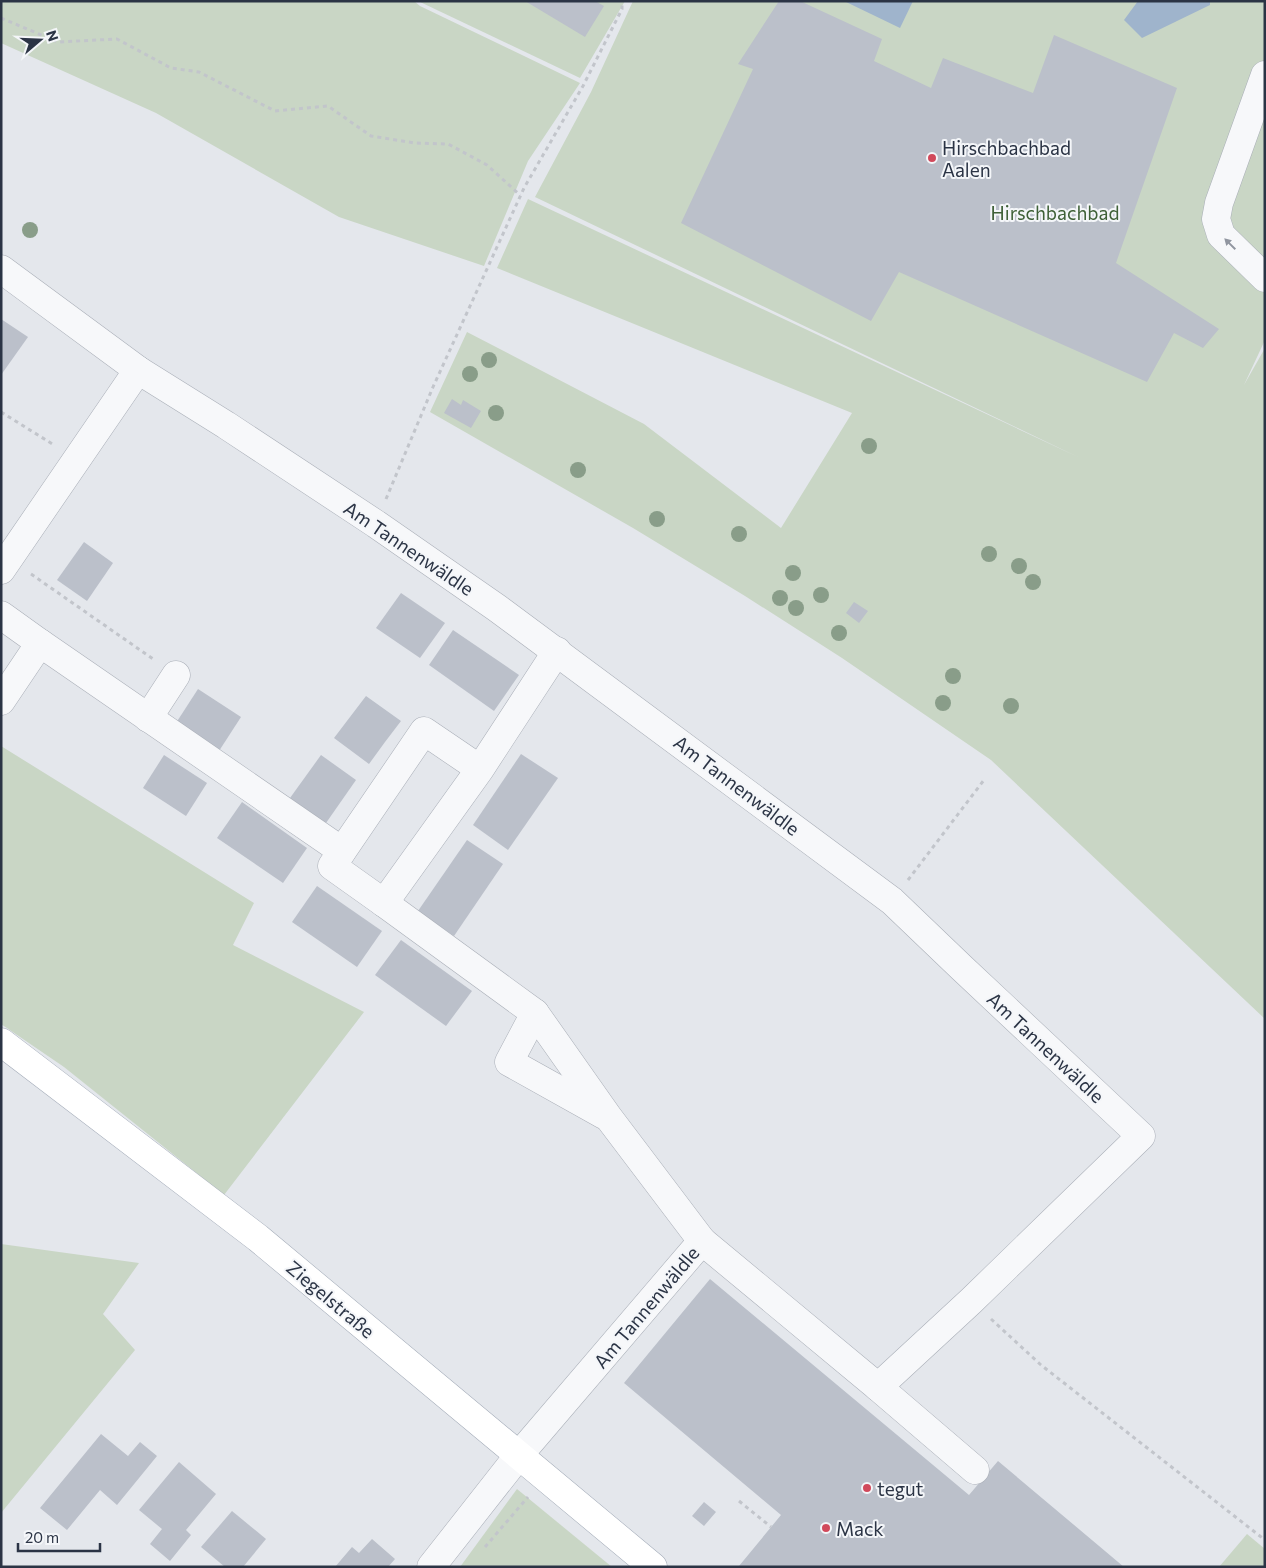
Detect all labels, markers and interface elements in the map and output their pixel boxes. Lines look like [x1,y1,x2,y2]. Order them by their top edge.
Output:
north arrow [15,15,65,65]
text: N [43,28,63,43]
place label: Hirschbachbad Aalen [942,136,1071,181]
marker: Hirschbachbad Aalen [926,152,938,164]
park label: Hirschbachbad [991,201,1119,224]
one-way arrow [1224,238,1236,250]
street label: Am Tannenwäldle [340,496,478,600]
street label: Am Tannenwäldle [669,730,805,840]
street label: Am Tannenwäldle [983,987,1109,1107]
street label: Am Tannenwäldle [588,1241,704,1373]
street label: Ziegelstraße [282,1256,380,1342]
place label: tegut [877,1477,924,1500]
marker: tegut [861,1482,873,1494]
place label: Mack [836,1517,884,1540]
scale bar [18,1520,100,1552]
marker: Mack [820,1522,832,1534]
text: 20 m [25,1528,59,1546]

